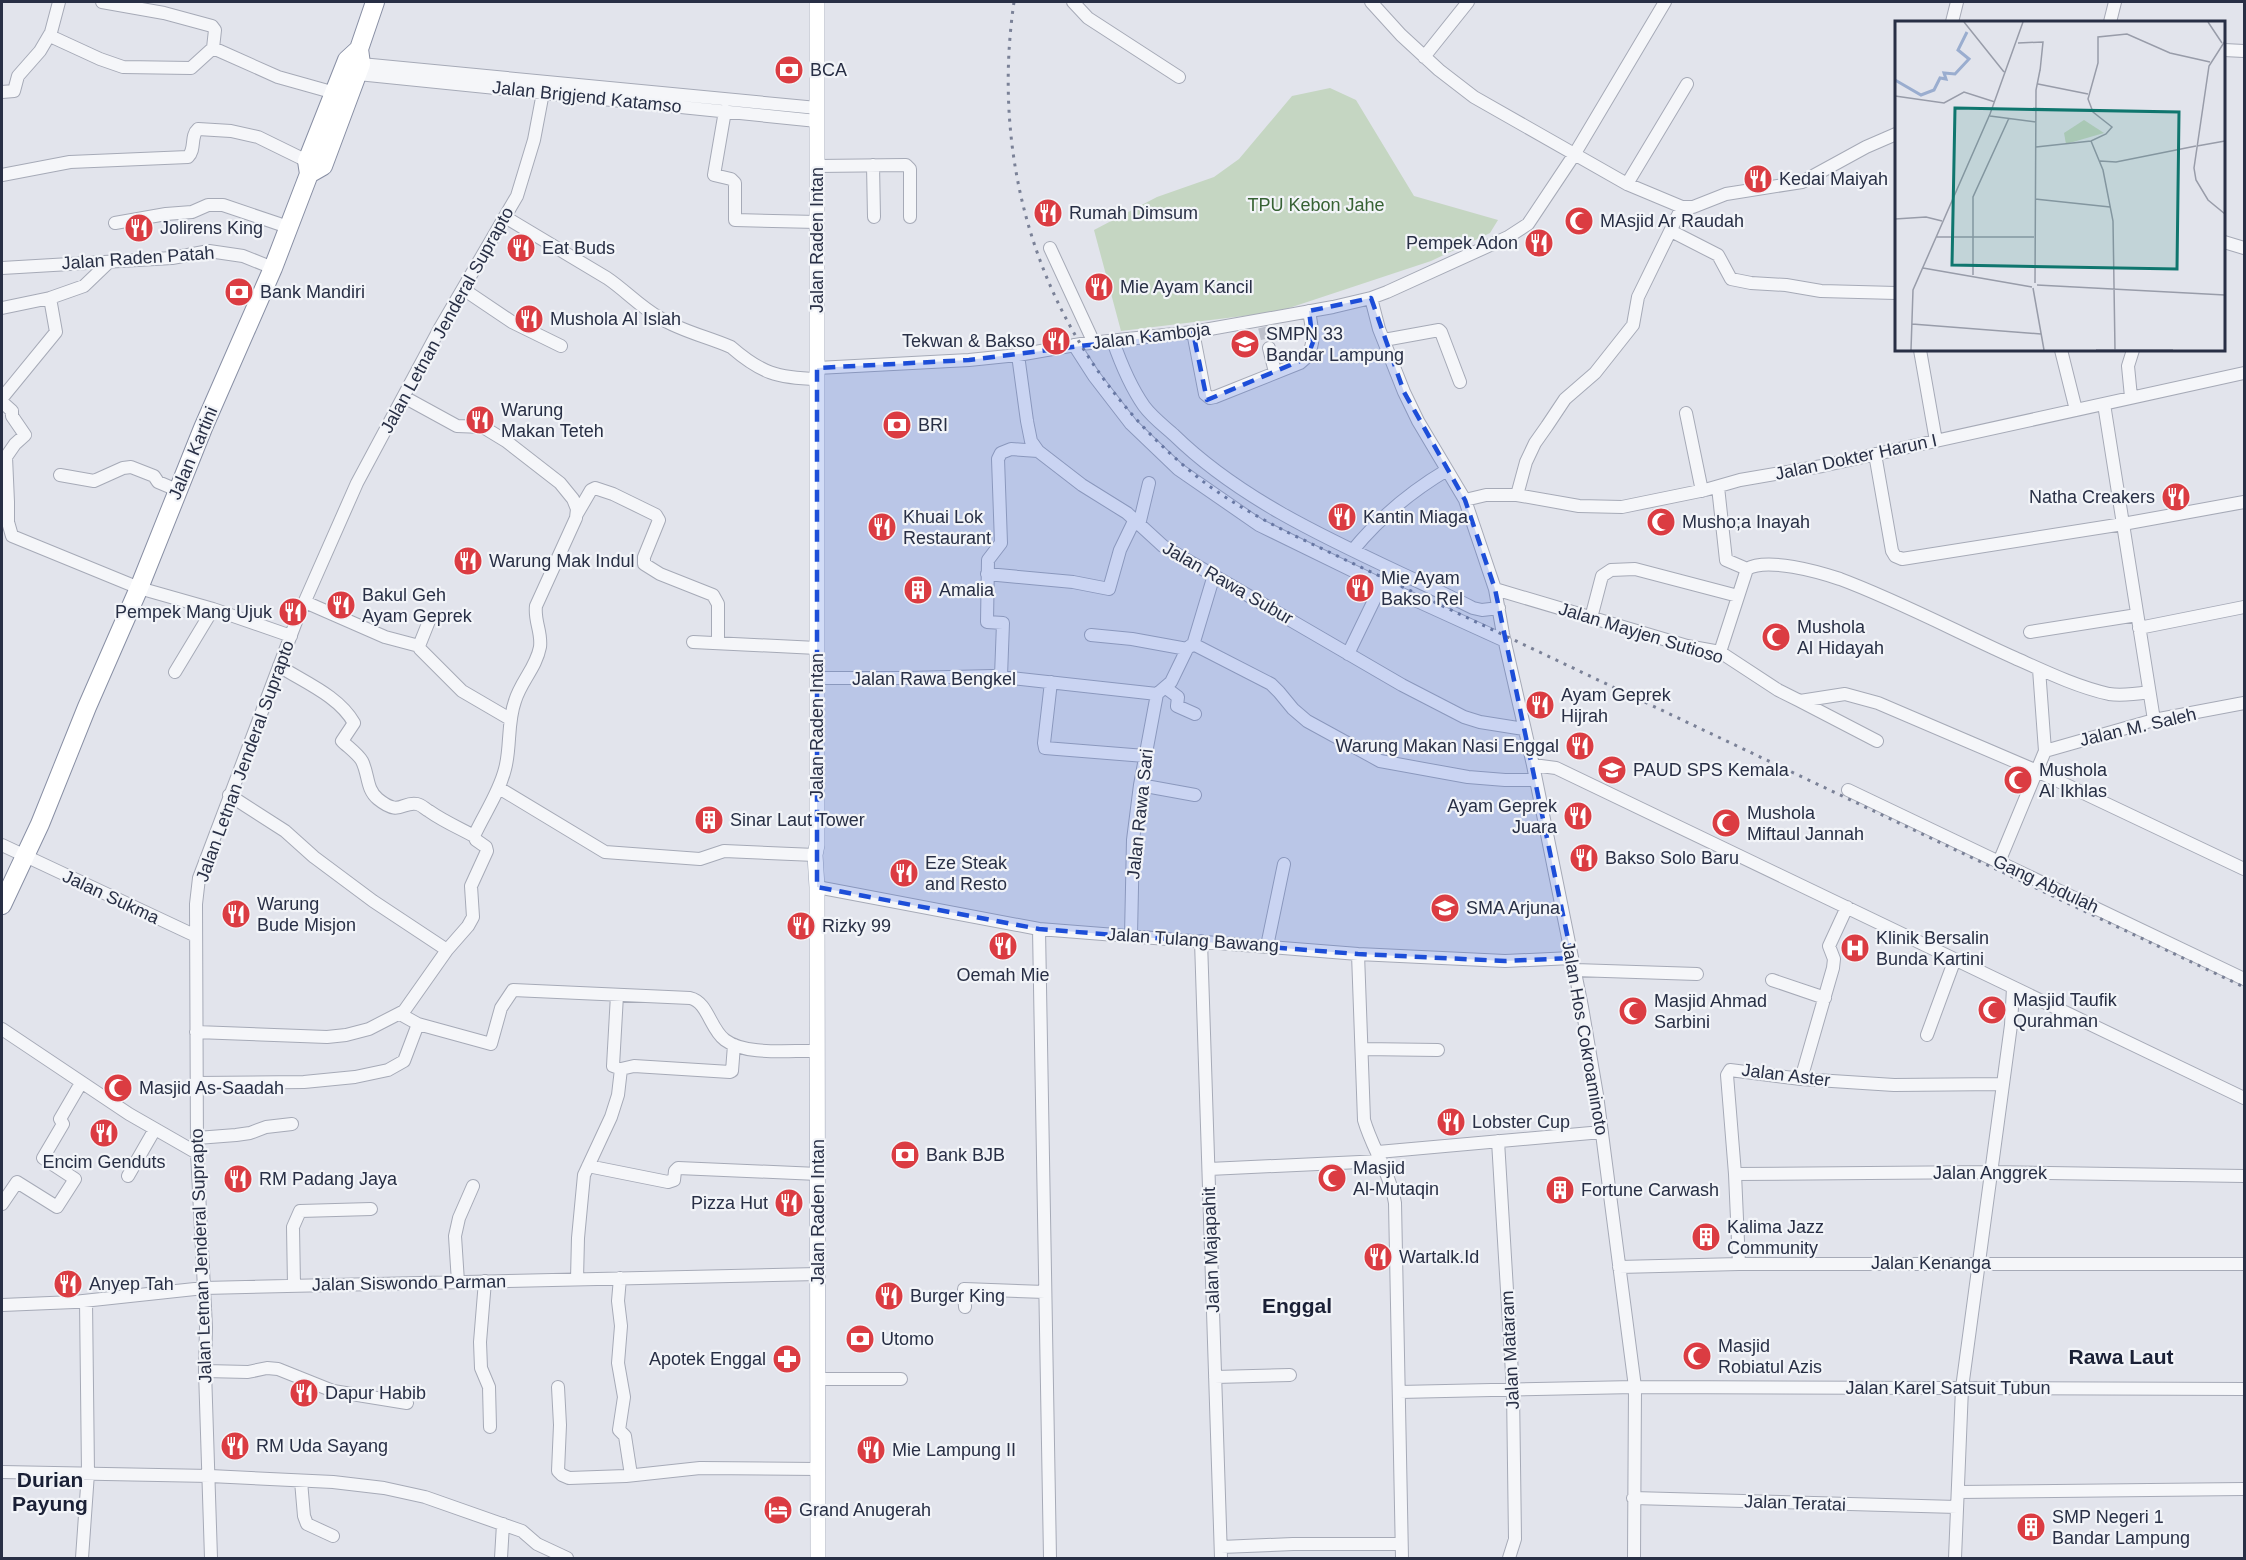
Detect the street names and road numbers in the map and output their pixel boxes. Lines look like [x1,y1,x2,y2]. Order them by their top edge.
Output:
street label: Jalan Brigjend Katamso [491,77,683,117]
street label: Jalan Raden Intan [807,167,827,313]
street label: Jalan Letnan Jenderal Suprapto [376,204,518,436]
street label: Jalan Raden Patah [61,243,215,273]
street label: Jalan Kamboja [1091,319,1212,353]
street label: Jalan Kartini [164,403,222,503]
street label: Jalan Dokter Harun I [1773,430,1939,484]
street label: Jalan Rawa Subur [1159,538,1297,628]
street label: Jalan Mayjen Sutioso [1556,598,1726,668]
street label: Jalan Letnan Jenderal Suprapto [192,638,298,884]
street label: Jalan Raden Intan [807,653,827,799]
street label: Jalan Rawa Bengkel [852,669,1016,689]
street label: Jalan M. Saleh [2078,704,2198,750]
street label: Jalan Rawa Sari [1123,748,1157,880]
street label: Gang Abdulah [1990,851,2102,917]
street label: Jalan Sukma [60,866,163,928]
street label: Jalan Tulang Bawang [1106,924,1280,956]
street label: Jalan Hos Cokroaminoto [1558,939,1612,1137]
street label: Jalan Aster [1741,1060,1831,1090]
street label: Jalan Letnan Jenderal Suprapto [187,1128,215,1384]
street label: Jalan Raden Intan [808,1139,828,1285]
street label: Jalan Anggrek [1933,1163,2048,1183]
street label: Jalan Majapahit [1199,1187,1223,1313]
street label: Jalan Kenanga [1871,1253,1992,1273]
street label: Jalan Siswondo Parman [312,1271,506,1295]
street label: Jalan Mataram [1497,1290,1523,1410]
street label: Jalan Karel Satsuit Tubun [1845,1378,2051,1398]
street label: Jalan Teratai [1744,1491,1846,1515]

